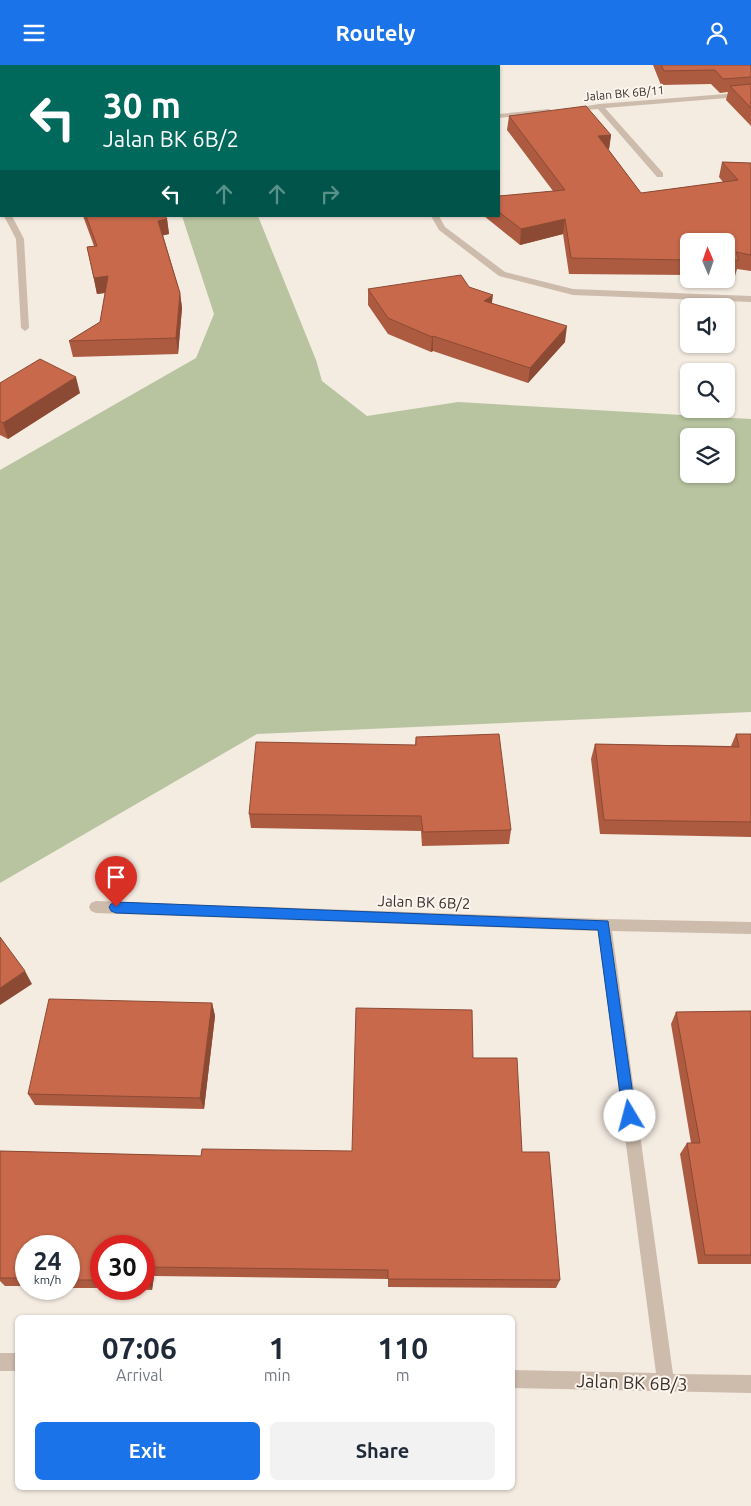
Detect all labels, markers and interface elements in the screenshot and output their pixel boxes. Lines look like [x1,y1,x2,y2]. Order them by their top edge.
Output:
icon: menu [20,19,48,47]
icon: person [703,19,731,47]
text: Routely [335,20,416,45]
street label: Jalan BK 6B/11 [583,83,665,103]
icon: left [20,85,85,150]
text: 30 m [103,85,181,125]
text: Jalan BK 6B/2 [103,126,239,151]
icon: left [157,180,185,208]
icon: ahead [210,180,238,208]
icon: ahead [263,180,291,208]
icon: right [316,180,344,208]
north arrow [680,233,735,287]
map controls [680,233,735,483]
button: sound [680,298,735,353]
button: search [680,363,735,418]
button: layers [680,428,735,483]
pin [95,856,137,907]
icon: arrive [102,863,130,891]
street label: Jalan BK 6B/2 [377,892,471,912]
position arrow [603,1089,655,1141]
speed limit sign: 30 [90,1235,155,1300]
text: 24 [33,1247,62,1275]
text: km/h [34,1273,61,1286]
text: 07:06 [102,1331,177,1365]
text: 1 [269,1331,286,1365]
text: 110 [377,1331,428,1365]
text: Arrival [116,1366,163,1384]
text: min [264,1366,291,1384]
text: m [396,1366,410,1384]
street label: Jalan BK 6B/3 [576,1370,688,1394]
button: Exit [35,1422,260,1480]
button: Share [270,1422,495,1480]

